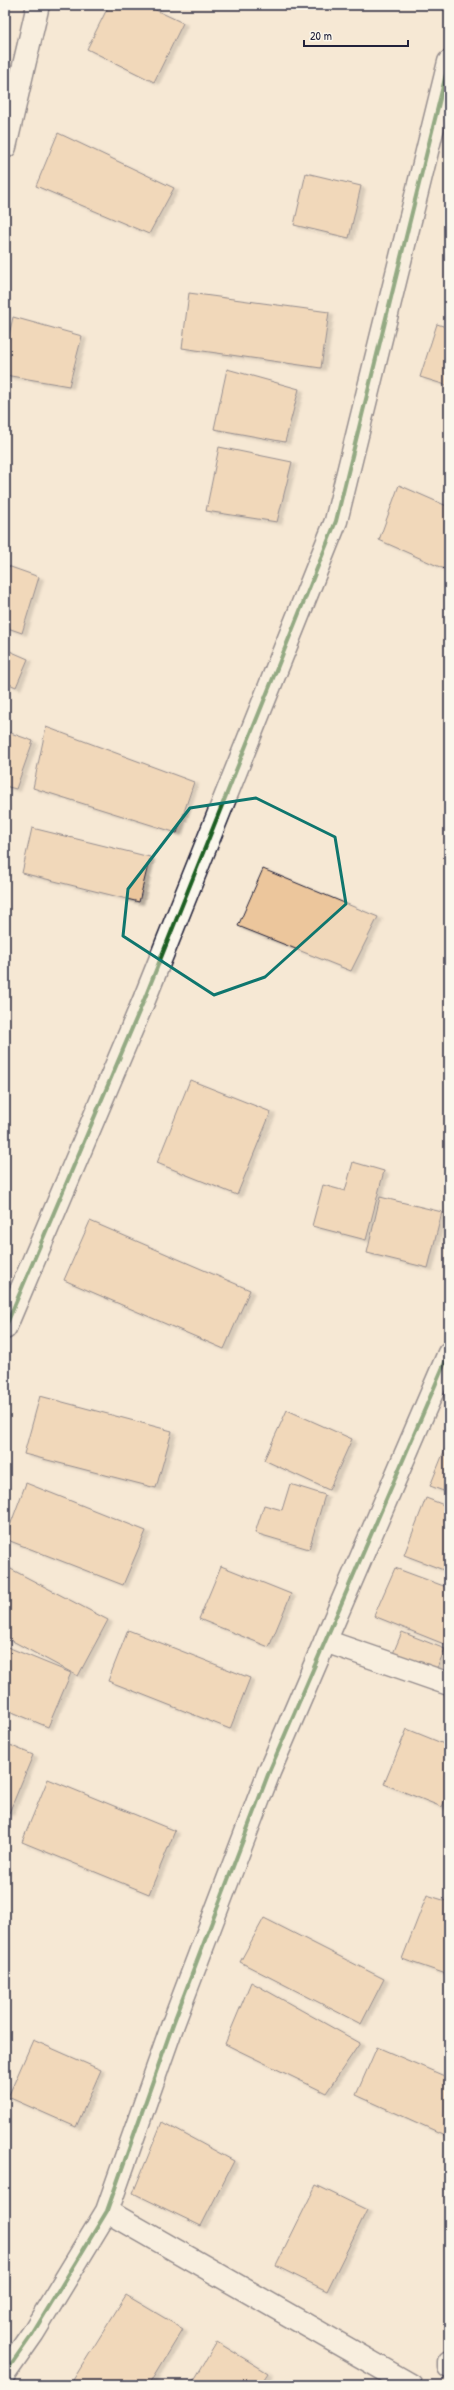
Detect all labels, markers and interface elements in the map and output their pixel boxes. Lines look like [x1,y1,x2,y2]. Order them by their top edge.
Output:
scale bar [304,22,408,48]
text: 20 m [310,27,332,44]

